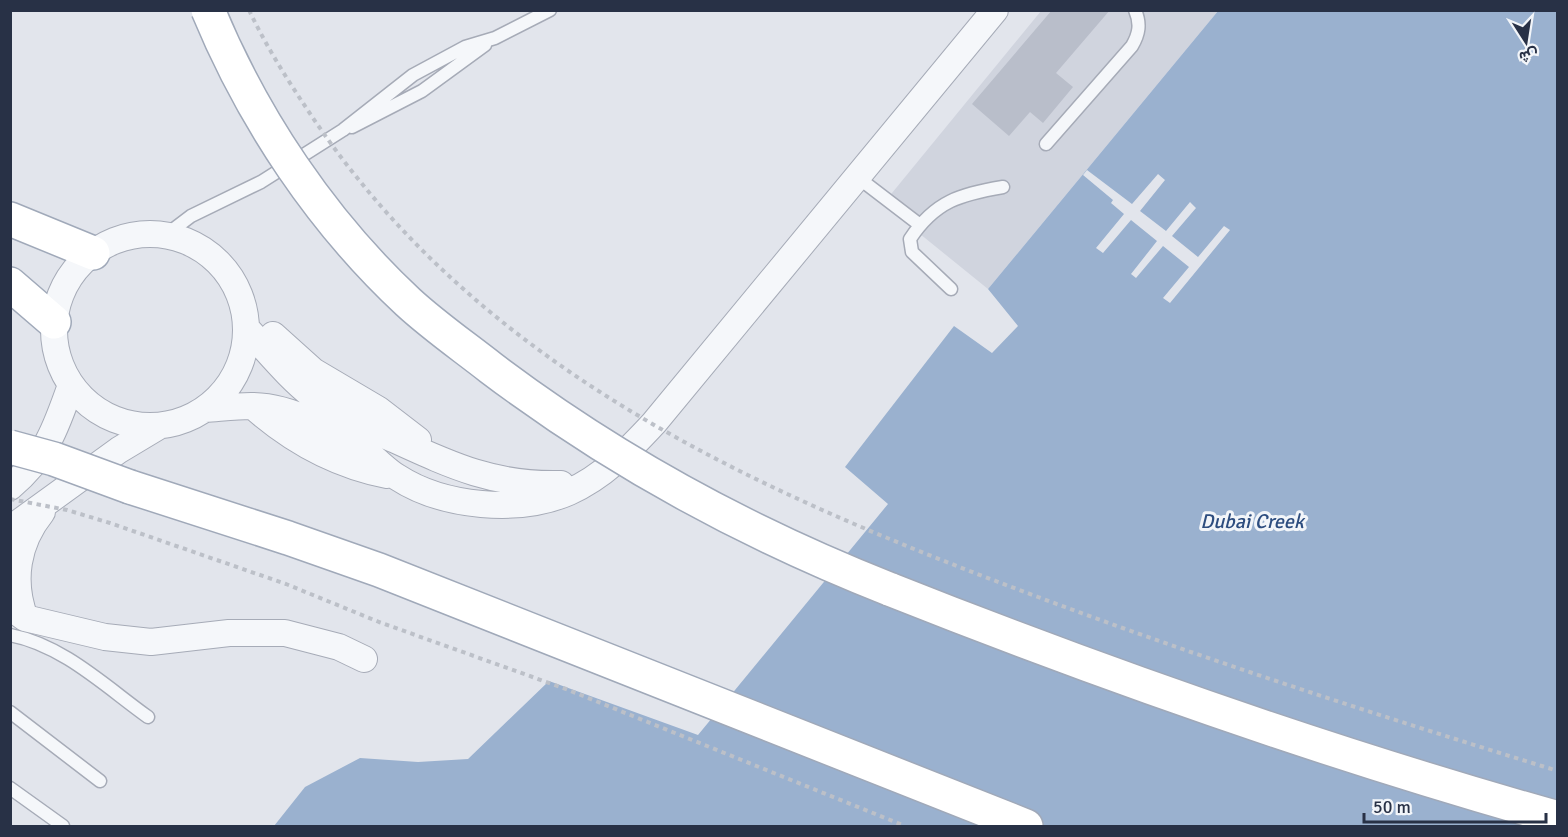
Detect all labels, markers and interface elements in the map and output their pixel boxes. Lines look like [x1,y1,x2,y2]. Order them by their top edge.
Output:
north arrow [1496,12,1556,72]
text: ش [1517,44,1540,67]
water label: Dubai Creek [1200,509,1306,534]
scale bar [1364,786,1546,824]
text: 50 m [1373,796,1411,818]

